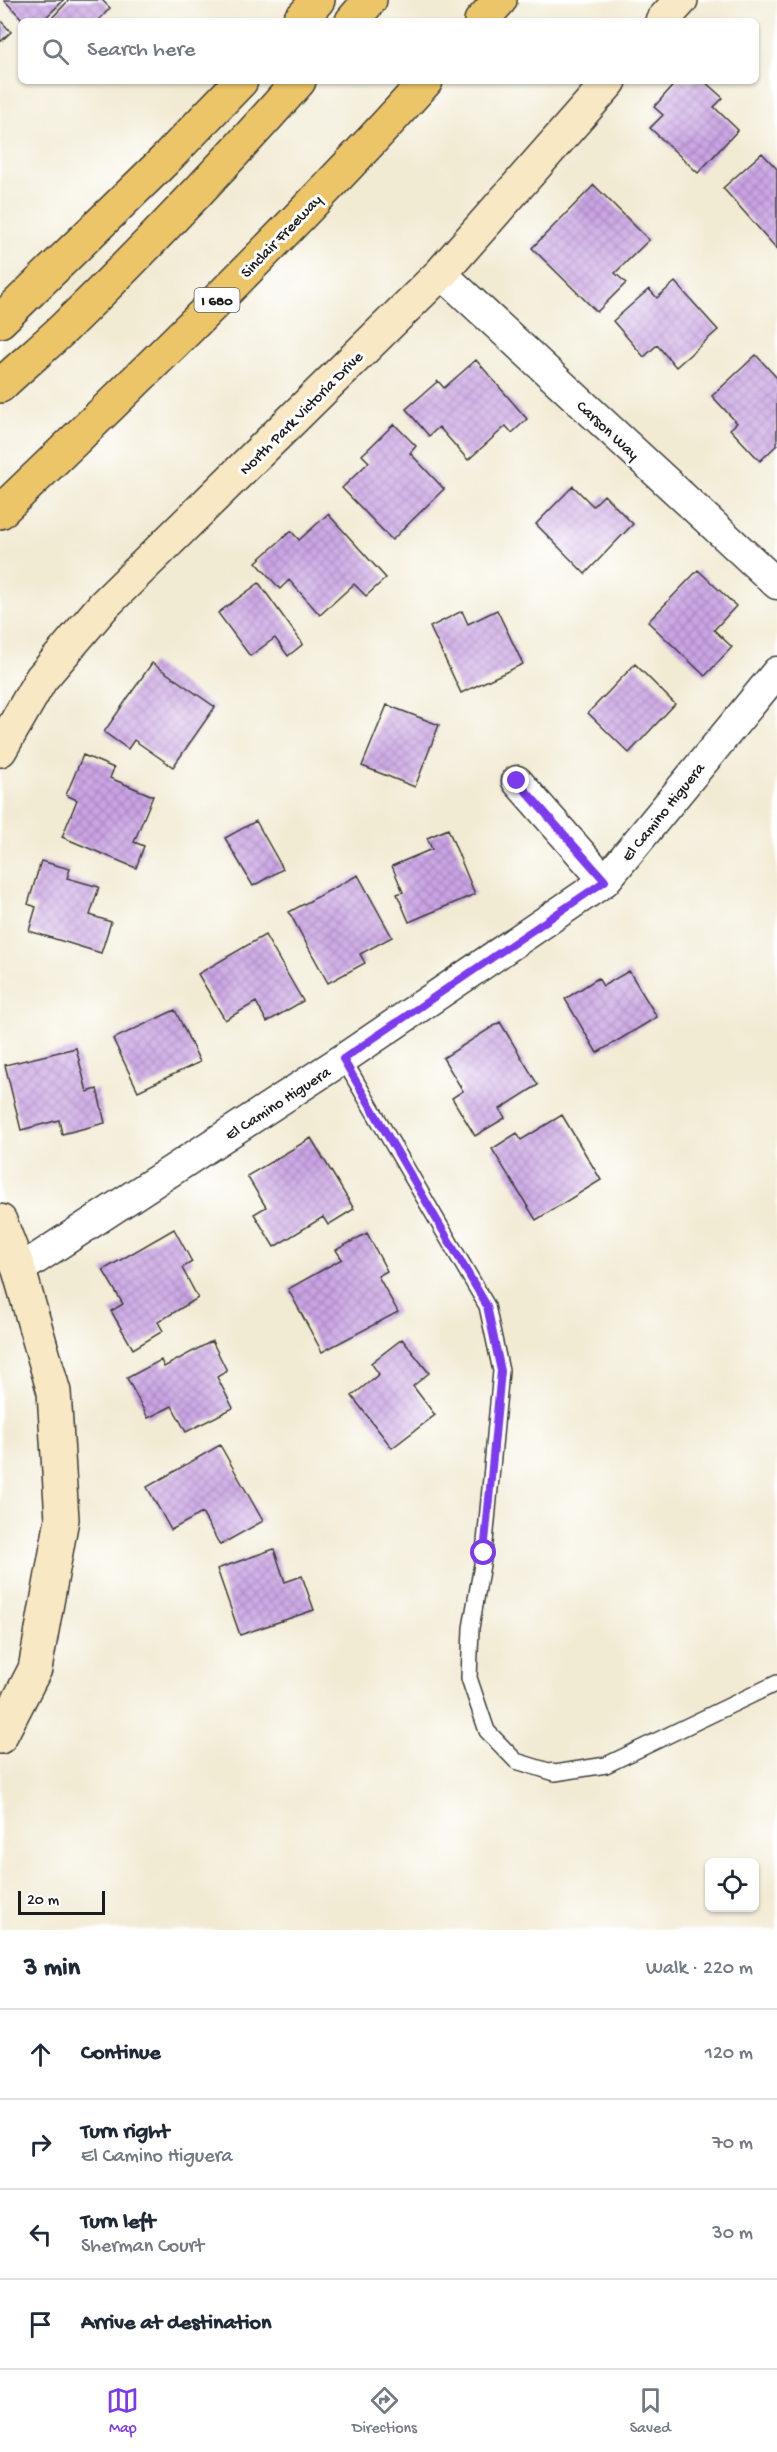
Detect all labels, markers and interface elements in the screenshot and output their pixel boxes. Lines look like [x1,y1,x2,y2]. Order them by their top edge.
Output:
search box [18,18,759,84]
icon: search [39,35,72,68]
text: Search here [87,38,195,64]
street label: Sinclair Freeway [238,192,327,283]
road number: I 680 [194,288,240,312]
street label: North Park Victoria Drive [237,348,369,480]
street label: Carson Way [571,398,642,466]
street label: El Camino Higuera [619,759,711,866]
route end [503,767,529,793]
street label: El Camino Higuera [223,1063,336,1146]
route start [470,1539,496,1565]
map controls [705,1858,759,1912]
button: locate [705,1858,759,1912]
scale bar [18,1888,105,1916]
text: 20 m [27,1892,59,1911]
text: 3 min [24,1954,80,1985]
text: Walk · 220 m [646,1958,753,1981]
icon: ahead [24,2038,57,2071]
text: Continue [81,2041,161,2067]
text: 120 m [705,2043,753,2066]
text: Turn right [81,2120,169,2146]
icon: right [24,2128,57,2161]
text: 70 m [712,2133,753,2156]
text: El Camino Higuera [81,2146,233,2169]
text: Turn left [81,2210,155,2236]
icon: left [24,2218,57,2251]
text: 30 m [712,2223,753,2246]
text: Sherman Court [81,2236,204,2259]
icon: arrive [24,2308,57,2341]
text: Arrive at destination [81,2311,271,2337]
tab: Map [106,2384,139,2439]
tab: Directions [352,2384,417,2439]
tab: Saved [630,2384,671,2439]

